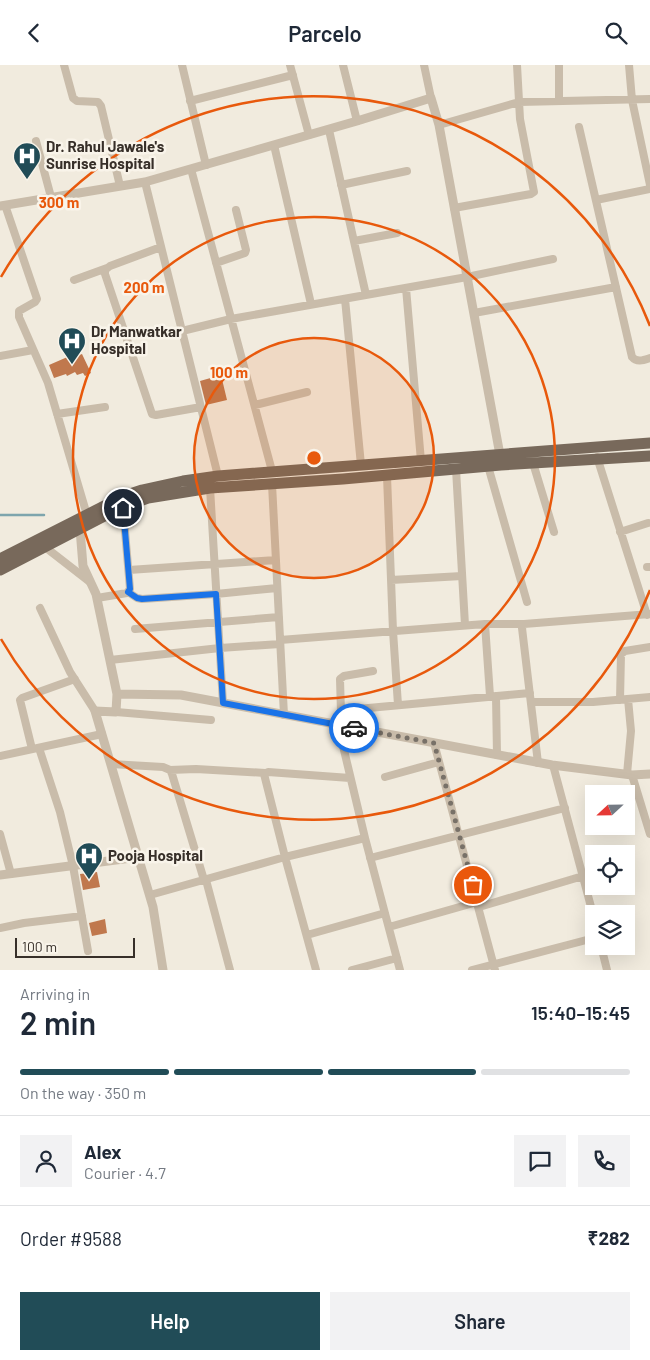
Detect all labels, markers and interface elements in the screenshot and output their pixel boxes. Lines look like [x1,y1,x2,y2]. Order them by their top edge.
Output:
icon: back [20,19,48,47]
icon: search [602,19,630,47]
text: Parcelo [288,20,362,46]
place label: Dr. Rahul Jawale's Sunrise Hospital [46,137,165,172]
hospital icon: Dr. Rahul Jawale's Sunrise Hospital [12,141,42,180]
text: 300 m [39,193,79,211]
text: 200 m [123,278,165,296]
place label: Dr Manwatkar Hospital [91,322,182,357]
hospital icon: Dr Manwatkar Hospital [57,326,87,365]
text: 100 m [210,363,248,381]
centre of rings [305,449,323,467]
pin [102,487,144,529]
icon: home [109,494,137,522]
courier [329,703,379,753]
icon: car [340,714,368,742]
north arrow [585,785,635,835]
map controls [585,785,635,955]
hospital icon: Pooja Hospital [74,841,104,880]
button: locate [585,845,635,895]
place label: Pooja Hospital [108,846,203,864]
pin [452,864,494,906]
icon: bag [459,871,487,899]
button: layers [585,905,635,955]
scale bar [15,935,135,958]
text: 100 m [22,938,57,955]
text: Arriving in [20,984,90,1003]
text: 15:40–15:45 [531,1001,630,1024]
text: 2 min [20,1003,96,1041]
text: On the way · 350 m [20,1083,146,1102]
button: person [20,1135,72,1187]
button: chat [514,1135,566,1187]
button: phone [578,1135,630,1187]
text: Alex [84,1140,122,1163]
text: Courier · 4.7 [84,1163,166,1182]
text: ₹282 [588,1226,630,1249]
text: Order #9588 [20,1227,122,1250]
button: Help [20,1292,320,1350]
button: Share [330,1292,630,1350]

